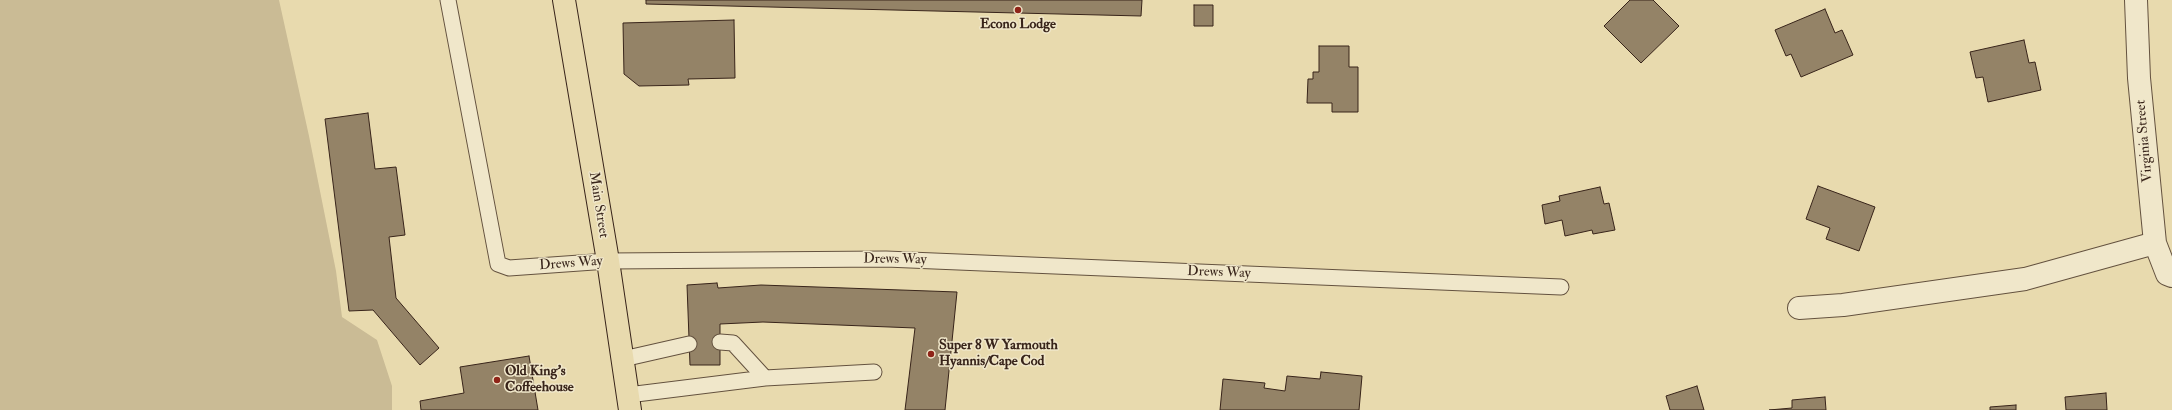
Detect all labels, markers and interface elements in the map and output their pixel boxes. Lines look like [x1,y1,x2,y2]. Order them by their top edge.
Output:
marker: Econo Lodge [1013,5,1023,15]
place label: Econo Lodge [980,17,1056,33]
street label: Virginia Street [2133,99,2157,183]
street label: Main Street [584,171,612,239]
street label: Drews Way [863,251,927,269]
street label: Drews Way [539,253,603,275]
street label: Drews Way [1187,263,1251,283]
place label: Super 8 W Yarmouth Hyannis/Cape Cod [939,338,1058,370]
marker: Super 8 W Yarmouth Hyannis/Cape Cod [926,349,936,359]
place label: Old King's Coffeehouse [505,364,574,396]
marker: Old King's Coffeehouse [492,375,502,385]

